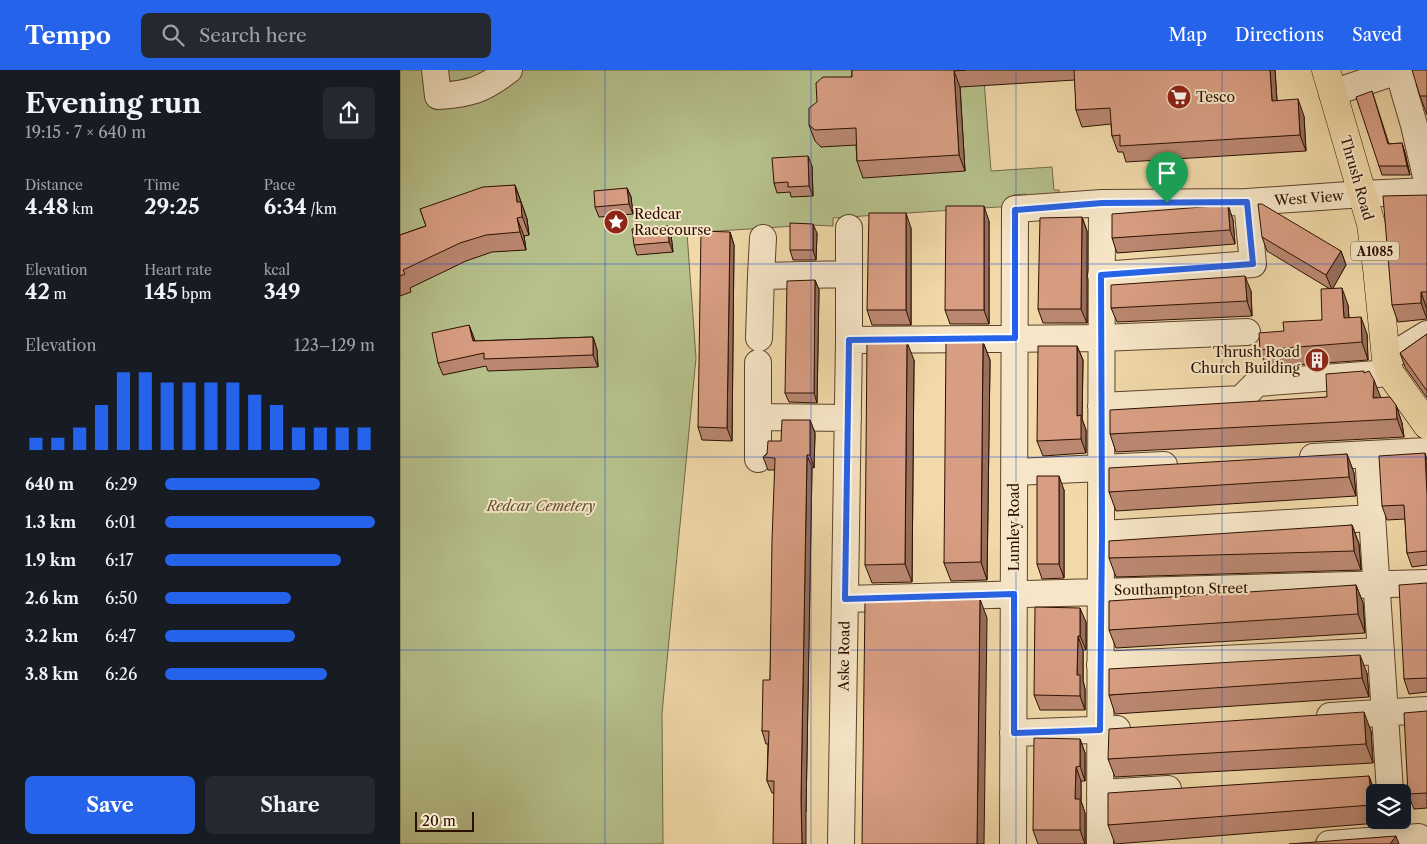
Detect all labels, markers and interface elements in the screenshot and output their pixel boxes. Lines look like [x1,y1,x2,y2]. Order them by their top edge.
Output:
search box [141,13,491,58]
text: Tempo [25,21,111,50]
icon: search [159,21,187,49]
text: Search here [199,24,307,47]
text: Map [1168,24,1207,46]
text: Directions [1235,24,1324,46]
text: Saved [1352,24,1402,46]
supermarket icon: Tesco [1166,84,1192,110]
text: Evening run [25,86,201,120]
button: share [323,87,375,139]
place label: Tesco [1196,88,1235,106]
text: 19:15 · 7 × 640 m [25,122,146,142]
street label: Thrush Road [1336,134,1378,223]
pin [1146,152,1188,203]
icon: arrive [1153,159,1181,187]
text: Distance [25,176,83,194]
text: Time [144,176,180,194]
text: Pace [264,176,295,194]
street label: West View [1273,187,1345,209]
text: 4.48 [25,194,69,219]
text: 29:25 [144,194,200,219]
text: 6:34 [264,194,307,219]
text: km [69,200,94,218]
text: /km [307,200,337,218]
place label: Redcar Racecourse [634,205,711,239]
place icon: Redcar Racecourse [603,209,629,235]
road number: A1085 [1351,242,1399,260]
text: Elevation [25,261,88,279]
text: Heart rate [144,261,212,279]
text: kcal [264,261,290,279]
text: 42 [25,279,50,304]
text: 145 [144,279,178,304]
text: 349 [264,279,301,304]
text: m [50,285,67,303]
text: bpm [178,285,212,303]
text: Elevation [25,335,96,355]
text: 123–129 m [294,335,375,355]
place label: Thrush Road Church Building [1190,343,1301,377]
building icon: Thrush Road Church Building [1304,347,1330,373]
text: 640 m [25,474,74,494]
text: 6:29 [105,474,137,494]
street label: Lumley Road [1005,482,1023,571]
park label: Redcar Cemetery [486,497,595,515]
text: 1.3 km [25,512,76,532]
text: 6:01 [105,512,136,532]
text: 1.9 km [25,550,76,570]
text: 6:17 [105,550,133,570]
street label: Southampton Street [1114,579,1248,599]
text: 2.6 km [25,588,79,608]
text: 6:50 [105,588,138,608]
street label: Aske Road [834,620,854,692]
text: 3.2 km [25,626,78,646]
text: 6:47 [105,626,136,646]
text: 3.8 km [25,664,79,684]
text: 6:26 [105,664,137,684]
button: Save [25,776,195,834]
button: Share [205,776,375,834]
map controls [1366,784,1411,829]
button: layers [1366,784,1411,829]
scale bar [415,809,474,832]
text: 20 m [422,812,456,830]

